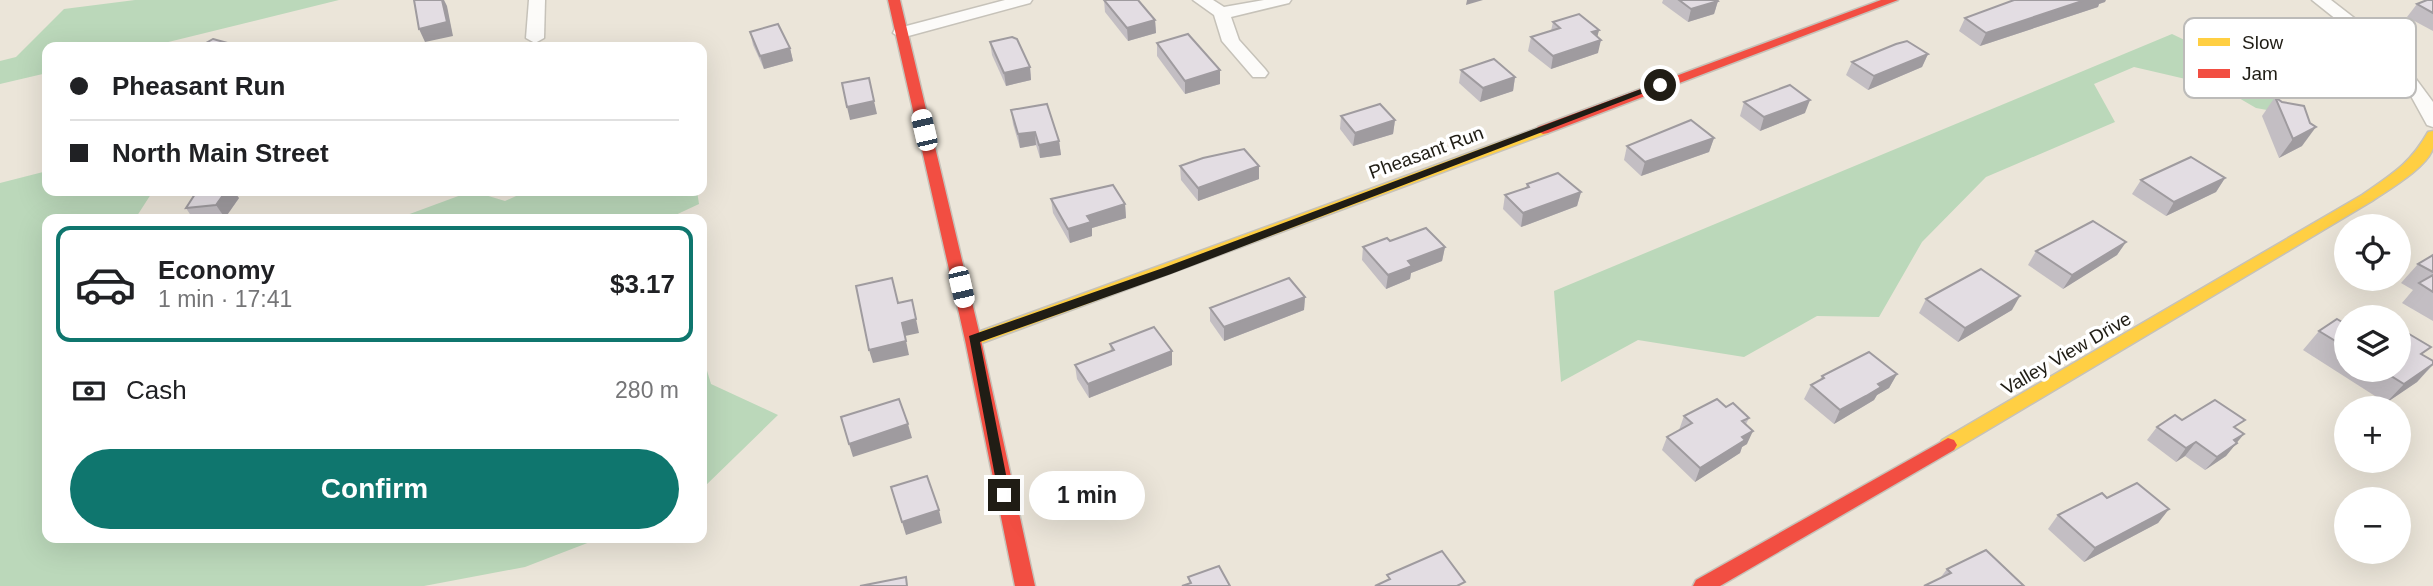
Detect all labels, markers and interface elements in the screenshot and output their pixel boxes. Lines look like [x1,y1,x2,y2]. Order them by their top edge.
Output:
legend [2184,18,2416,98]
text: Slow [2242,32,2283,53]
text: Jam [2242,63,2278,84]
route start [1644,69,1676,101]
text: Pheasant Run [112,71,285,101]
car [910,107,939,153]
street label: Pheasant Run [1366,122,1486,183]
text: North Main Street [112,138,329,168]
map controls [2334,214,2411,564]
button: locate [2334,214,2411,291]
icon: car [74,253,137,316]
text: Economy [158,255,275,285]
car [947,264,976,310]
text: $3.17 [610,269,675,299]
text: 1 min · 17:41 [158,286,292,312]
button: layers [2334,305,2411,382]
street label: Valley View Drive [1998,308,2135,399]
icon: cash [70,372,108,410]
text: Cash [126,375,187,405]
text: 280 m [615,377,679,403]
button: + [2334,396,2411,473]
button: Confirm [70,449,679,529]
callout: 1 min [1028,470,1144,520]
route end [988,479,1020,511]
text: 1 min [1057,482,1117,508]
button: − [2334,487,2411,564]

